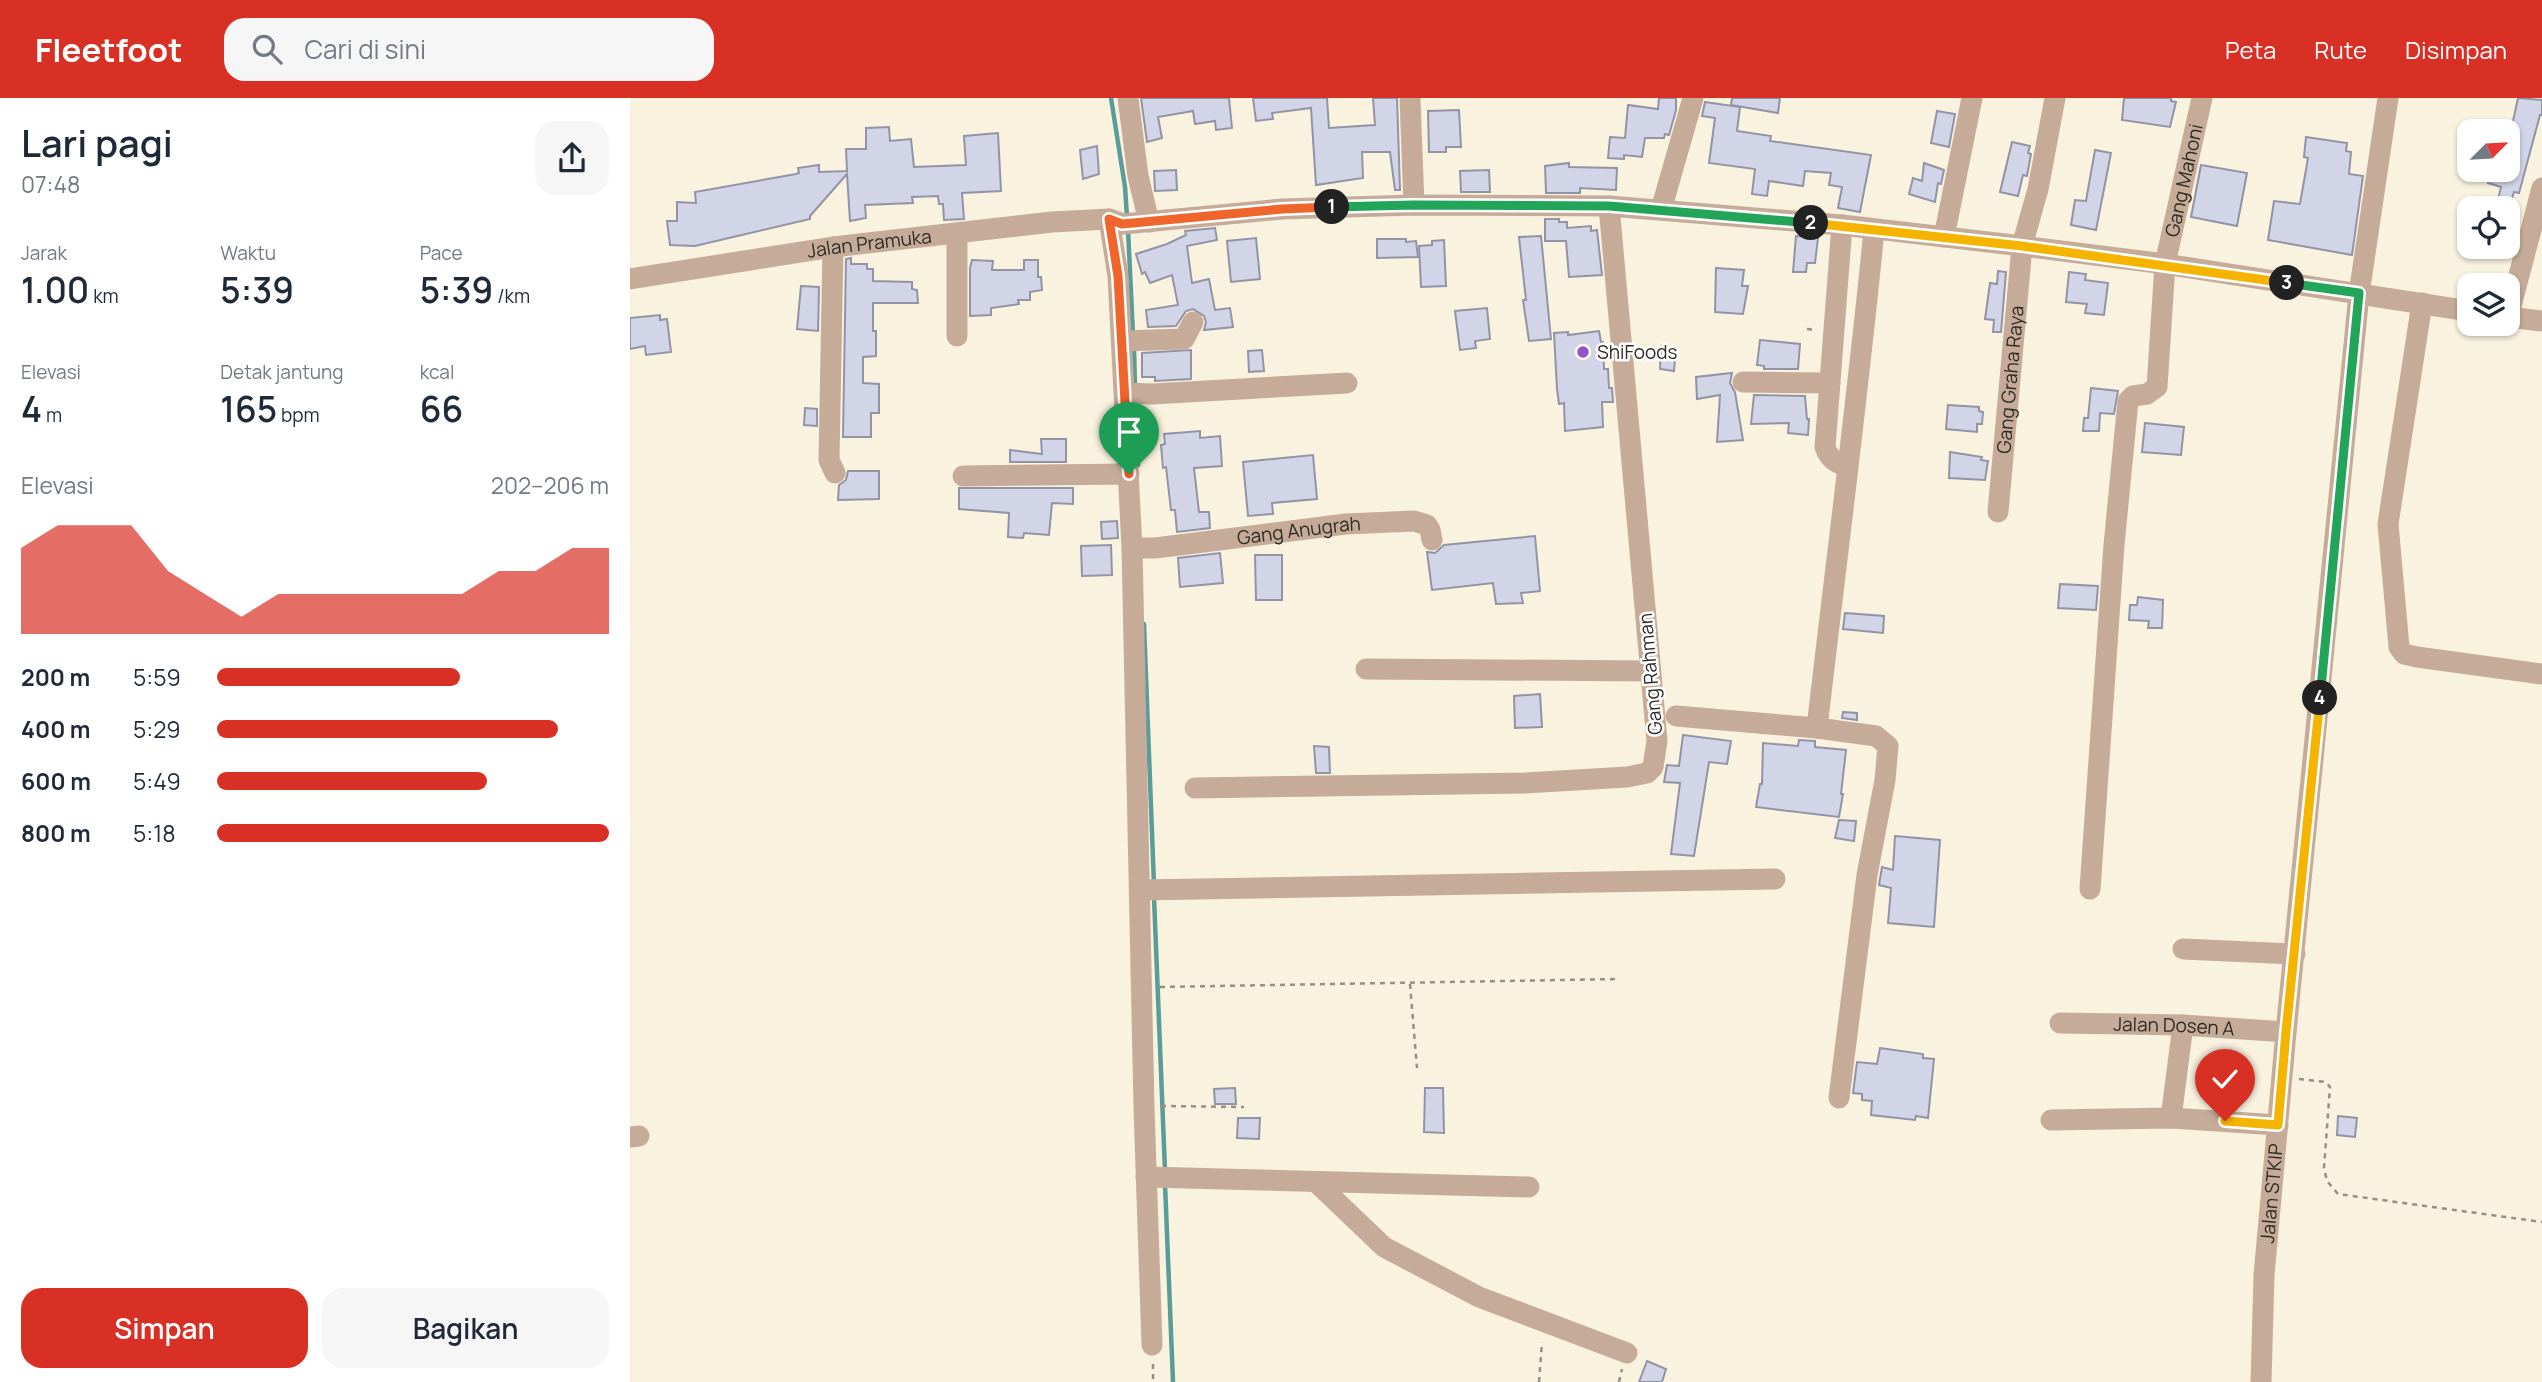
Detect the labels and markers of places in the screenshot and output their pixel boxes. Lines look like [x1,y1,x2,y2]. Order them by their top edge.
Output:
pin: 1 [1314,190,1350,224]
pin: 2 [1794,206,1828,240]
pin: 3 [2270,266,2304,300]
place label: ShiFoods [1597,339,1677,365]
marker: ShiFoods [1575,344,1591,360]
pin [1099,402,1159,474]
pin: 4 [2302,680,2338,716]
pin [2195,1049,2255,1121]

